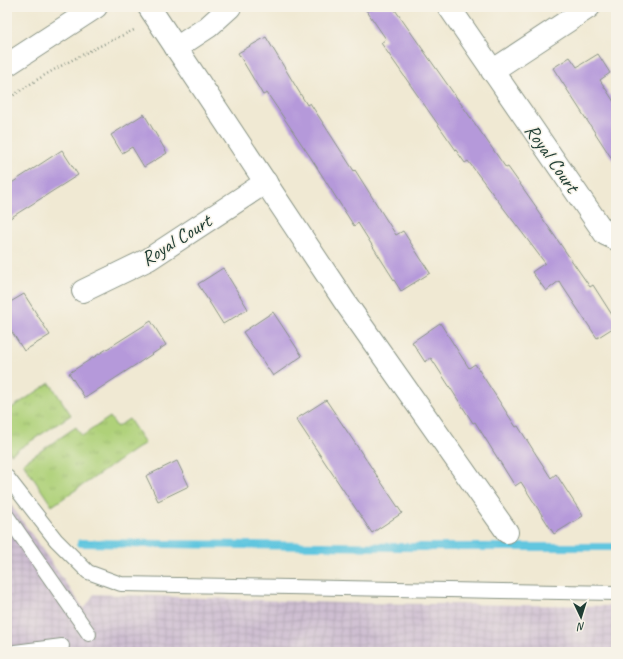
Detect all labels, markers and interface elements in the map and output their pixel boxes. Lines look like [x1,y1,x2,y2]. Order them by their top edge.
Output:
street label: Royal Court [519,119,586,199]
street label: Royal Court [136,207,218,271]
north arrow [561,597,601,637]
text: N [576,620,586,634]

